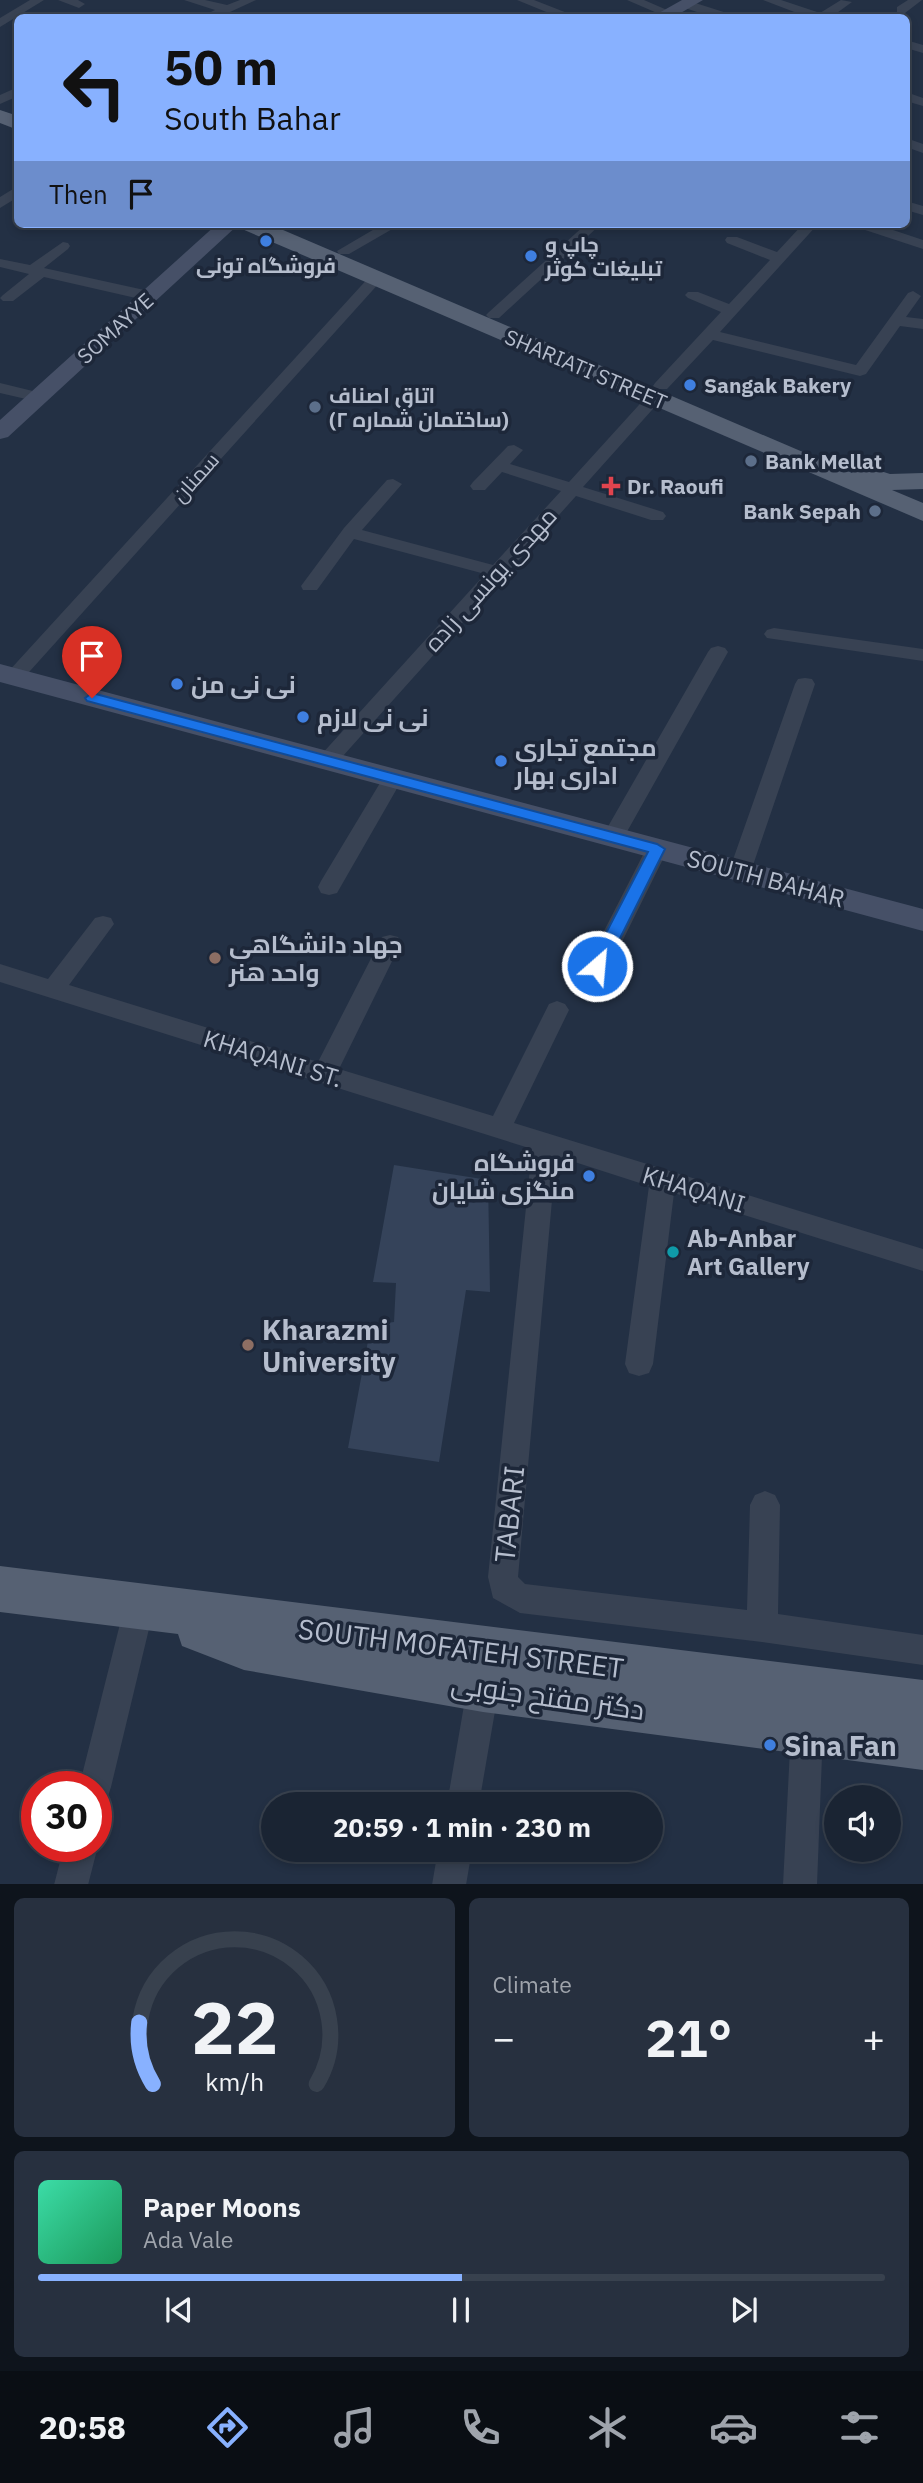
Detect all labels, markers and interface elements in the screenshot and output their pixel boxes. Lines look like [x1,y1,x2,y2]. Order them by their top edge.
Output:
text: 50 m [164,35,278,98]
icon: left [49,42,140,133]
text: South Bahar [164,97,341,139]
icon: arrive [122,175,160,213]
text: Then [49,177,108,211]
place label: چاپ و تبلیغات کوثر [544,230,663,282]
marker: فروشگاه تونی [258,233,274,249]
marker: چاپ و تبلیغات کوثر [523,248,539,264]
place label: فروشگاه تونی [196,251,336,279]
street label: SOMAYYE [71,286,159,370]
street label: SHARIATI STREET [501,322,671,416]
place label: Sangak Bakery [704,371,852,399]
marker: Sangak Bakery [682,377,698,393]
place label: اتاق اصناف (ساختمان شماره ۲) [329,381,509,433]
marker: اتاق اصناف (ساختمان شماره ۲) [307,399,323,415]
street label: سمنان [165,446,225,508]
place label: Bank Mellat [765,447,882,475]
marker: Bank Mellat [743,453,759,469]
place label: Dr. Raoufi [627,472,724,500]
marker: Dr. Raoufi [601,476,621,496]
place label: Bank Sepah [743,497,861,525]
street label: مهدی یونسی زاده [417,500,563,658]
marker: Bank Sepah [867,503,883,519]
pin [62,626,122,698]
icon: arrive [73,637,111,675]
place label: نی نی من [191,668,296,700]
marker: نی نی من [169,676,185,692]
place label: نی نی لازم [317,701,428,734]
marker: نی نی لازم [295,709,311,725]
place label: مجتمع تجاری اداری بهار [514,731,657,791]
marker: مجتمع تجاری اداری بهار [493,753,509,769]
street label: SOUTH BAHAR [684,842,848,914]
place label: جهاد دانشگاهی واحد هنر [228,928,403,988]
position arrow [560,929,634,1003]
marker: جهاد دانشگاهی واحد هنر [207,950,223,966]
street label: KHAQANI ST. [200,1022,346,1094]
place label: فروشگاه منگزی شایان [432,1146,575,1206]
street label: KHAQANI [639,1158,749,1220]
marker: فروشگاه منگزی شایان [581,1168,597,1184]
place label: Ab-Anbar Art Gallery [687,1222,810,1282]
marker: Ab-Anbar Art Gallery [665,1244,681,1260]
place label: Kharazmi University [262,1311,396,1380]
marker: Kharazmi University [240,1337,256,1353]
street label: TABARI [486,1464,532,1564]
street label: SOUTH MOFATEH STREET [296,1610,626,1686]
street label: دکتر مفتح جنوبی [449,1664,647,1729]
place label: Sina Fan [784,1727,897,1764]
marker: Sina Fan [762,1737,778,1753]
speed limit sign: 30 [21,1771,112,1862]
map controls [824,1785,901,1862]
button: sound [824,1785,901,1862]
text: 20:59 · 1 min · 230 m [333,1810,591,1844]
text: Climate [493,1969,572,1999]
text: 22 [191,1979,278,2074]
text: 21° [645,2004,732,2071]
text: − [493,2013,515,2062]
text: + [862,2013,885,2062]
text: km/h [205,2064,264,2097]
text: Paper Moons [143,2190,301,2224]
text: Ada Vale [143,2224,233,2254]
icon: previous [160,2291,198,2329]
icon: pause [442,2291,480,2329]
icon: next [725,2291,763,2329]
icon: directions [203,2403,252,2452]
icon: music [330,2403,379,2452]
icon: phone [456,2403,505,2452]
icon: climate [583,2403,632,2452]
icon: car [709,2403,758,2452]
icon: filters [835,2403,884,2452]
text: 20:58 [39,2406,126,2448]

